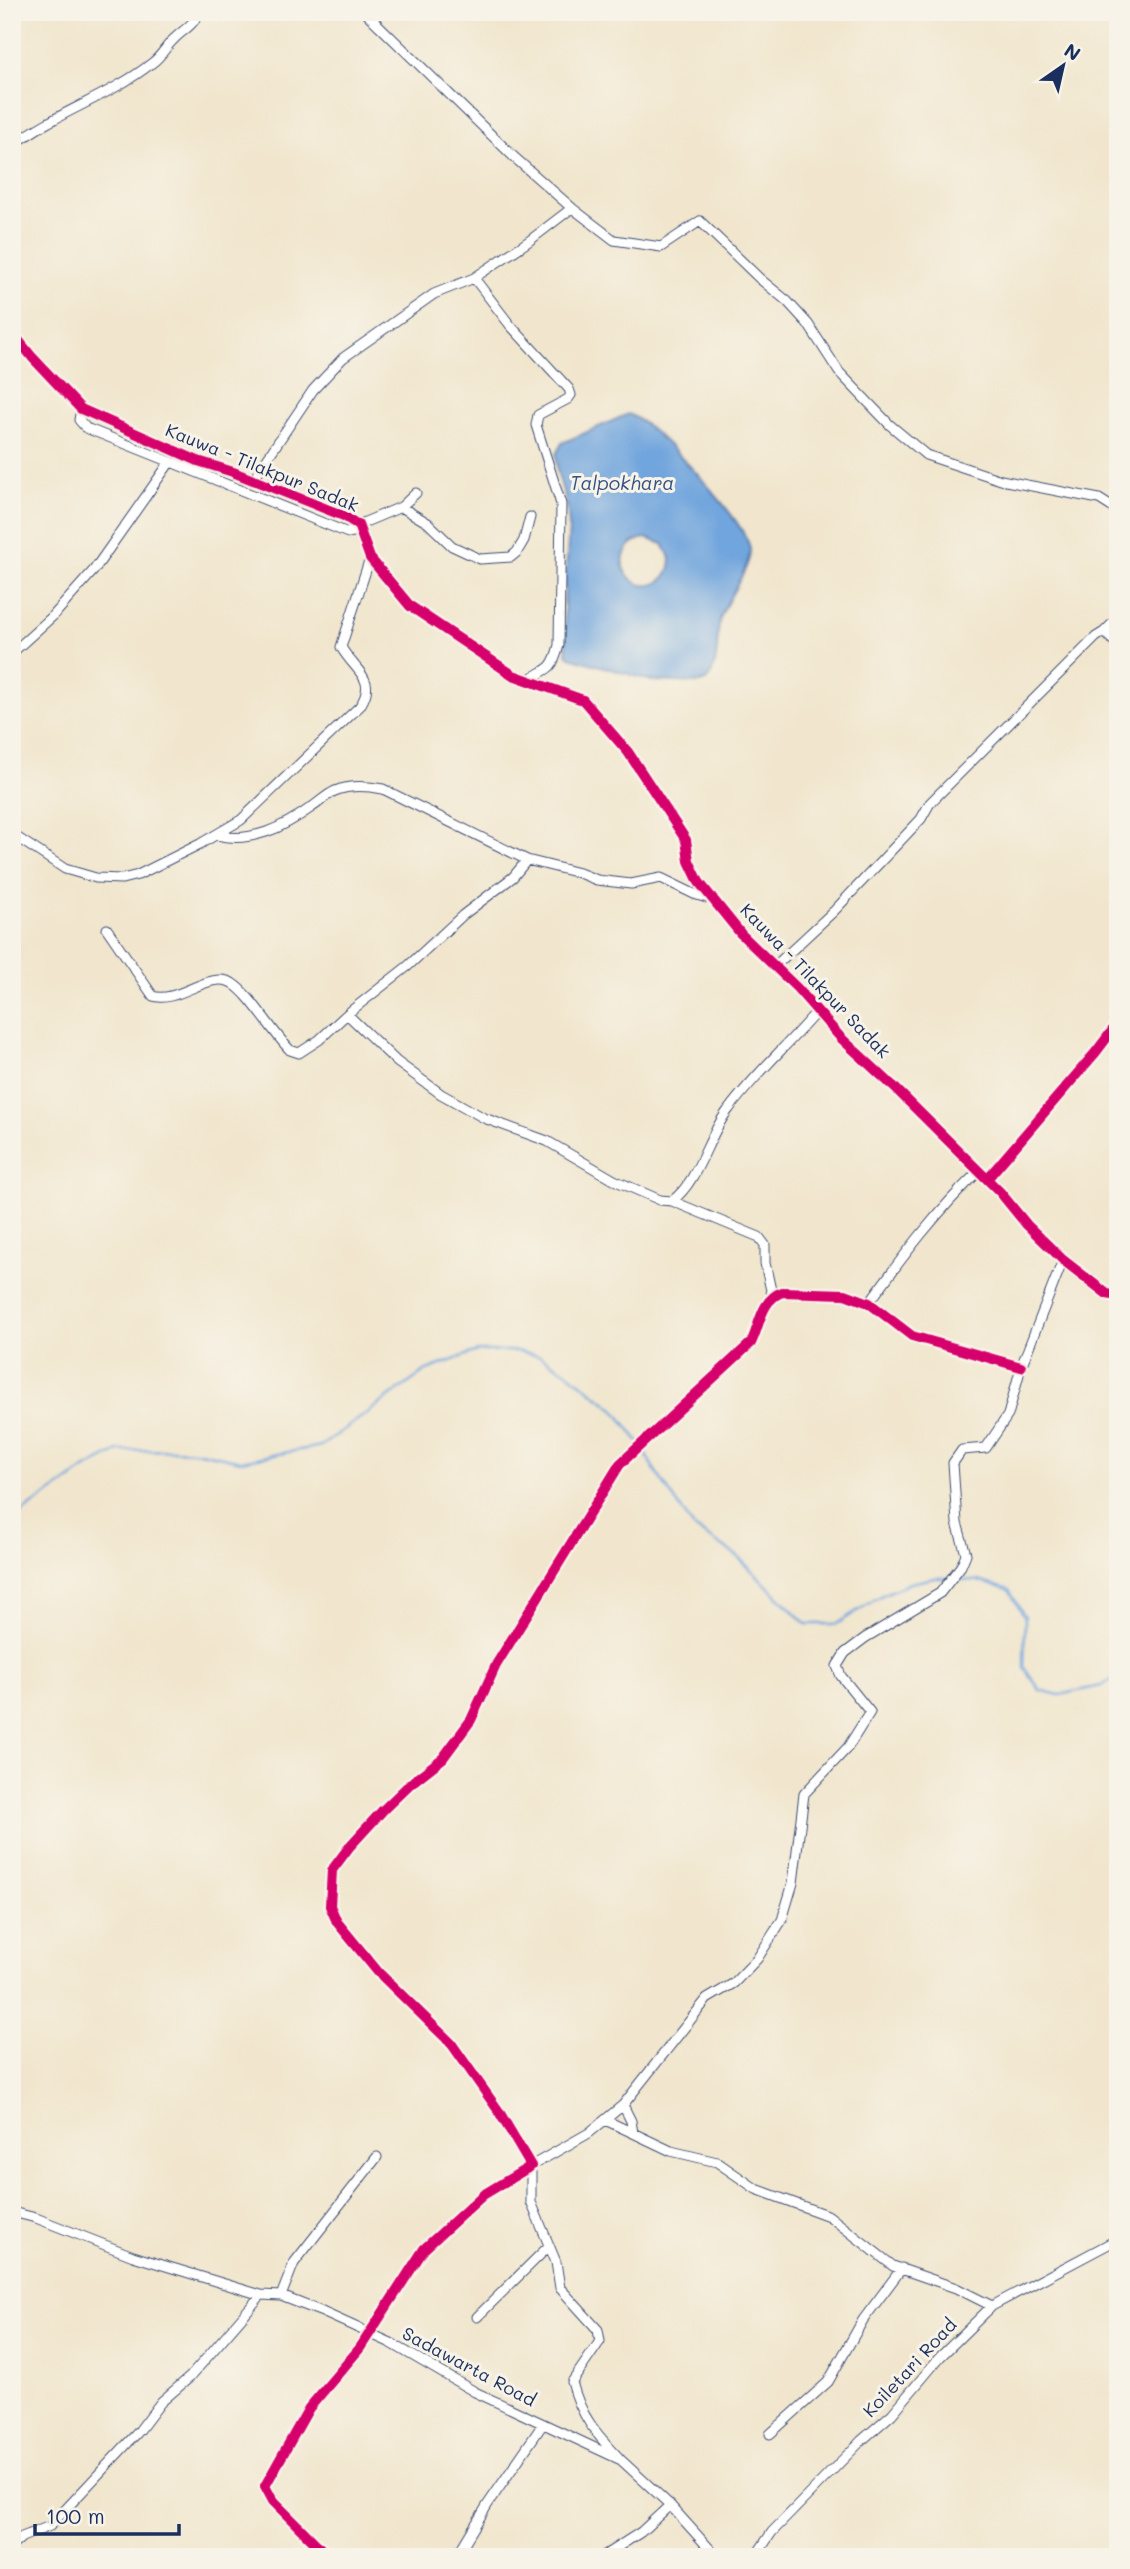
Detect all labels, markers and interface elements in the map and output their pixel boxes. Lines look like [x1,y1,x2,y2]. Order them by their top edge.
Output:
north arrow [1028,32,1098,102]
text: N [1060,37,1086,66]
street label: Kauwa - Tilakpur Sadak [162,417,363,517]
water label: Talpokhara [570,470,674,495]
street label: Kauwa - Tilakpur Sadak [735,898,896,1063]
street label: Koiletari Road [857,2313,961,2422]
street label: Sadawarta Road [399,2321,540,2411]
scale bar [35,2492,178,2536]
text: 100 m [46,2502,105,2529]

